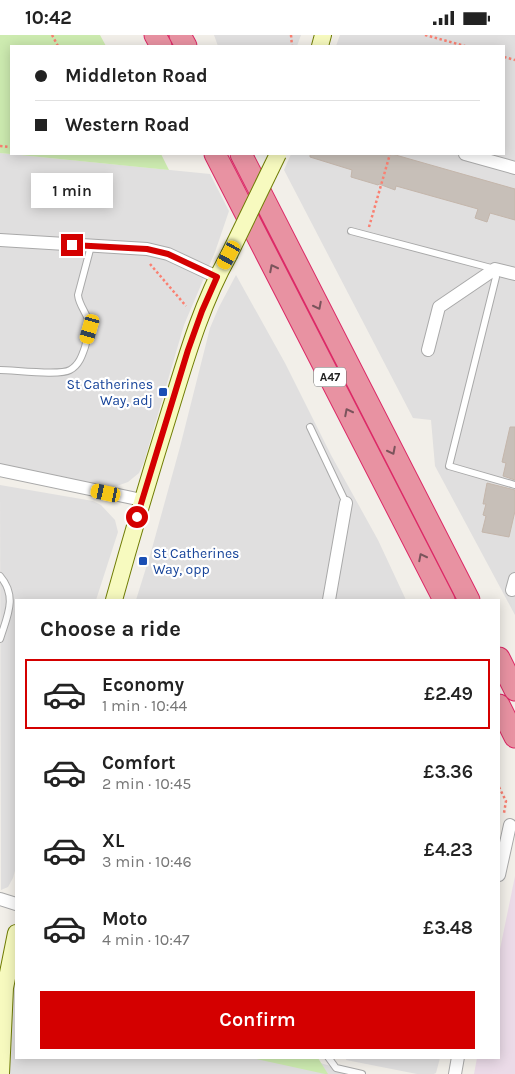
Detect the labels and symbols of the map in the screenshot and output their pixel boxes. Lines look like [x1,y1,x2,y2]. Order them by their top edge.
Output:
callout: 1 min [31,173,113,207]
route end [61,234,83,256]
car [215,238,242,272]
one-way arrow [269,264,279,273]
one-way arrow [312,301,322,310]
car [78,313,101,345]
road number: A47 [314,367,346,387]
place label: St Catherines Way, adj [67,376,153,409]
marker: St Catherines Way, adj [157,386,169,398]
one-way arrow [344,408,354,417]
one-way arrow [386,446,396,455]
car [89,483,122,503]
route start [126,506,148,528]
place label: St Catherines Way, opp [153,545,239,578]
one-way arrow [418,553,428,562]
marker: St Catherines Way, opp [137,555,149,567]

